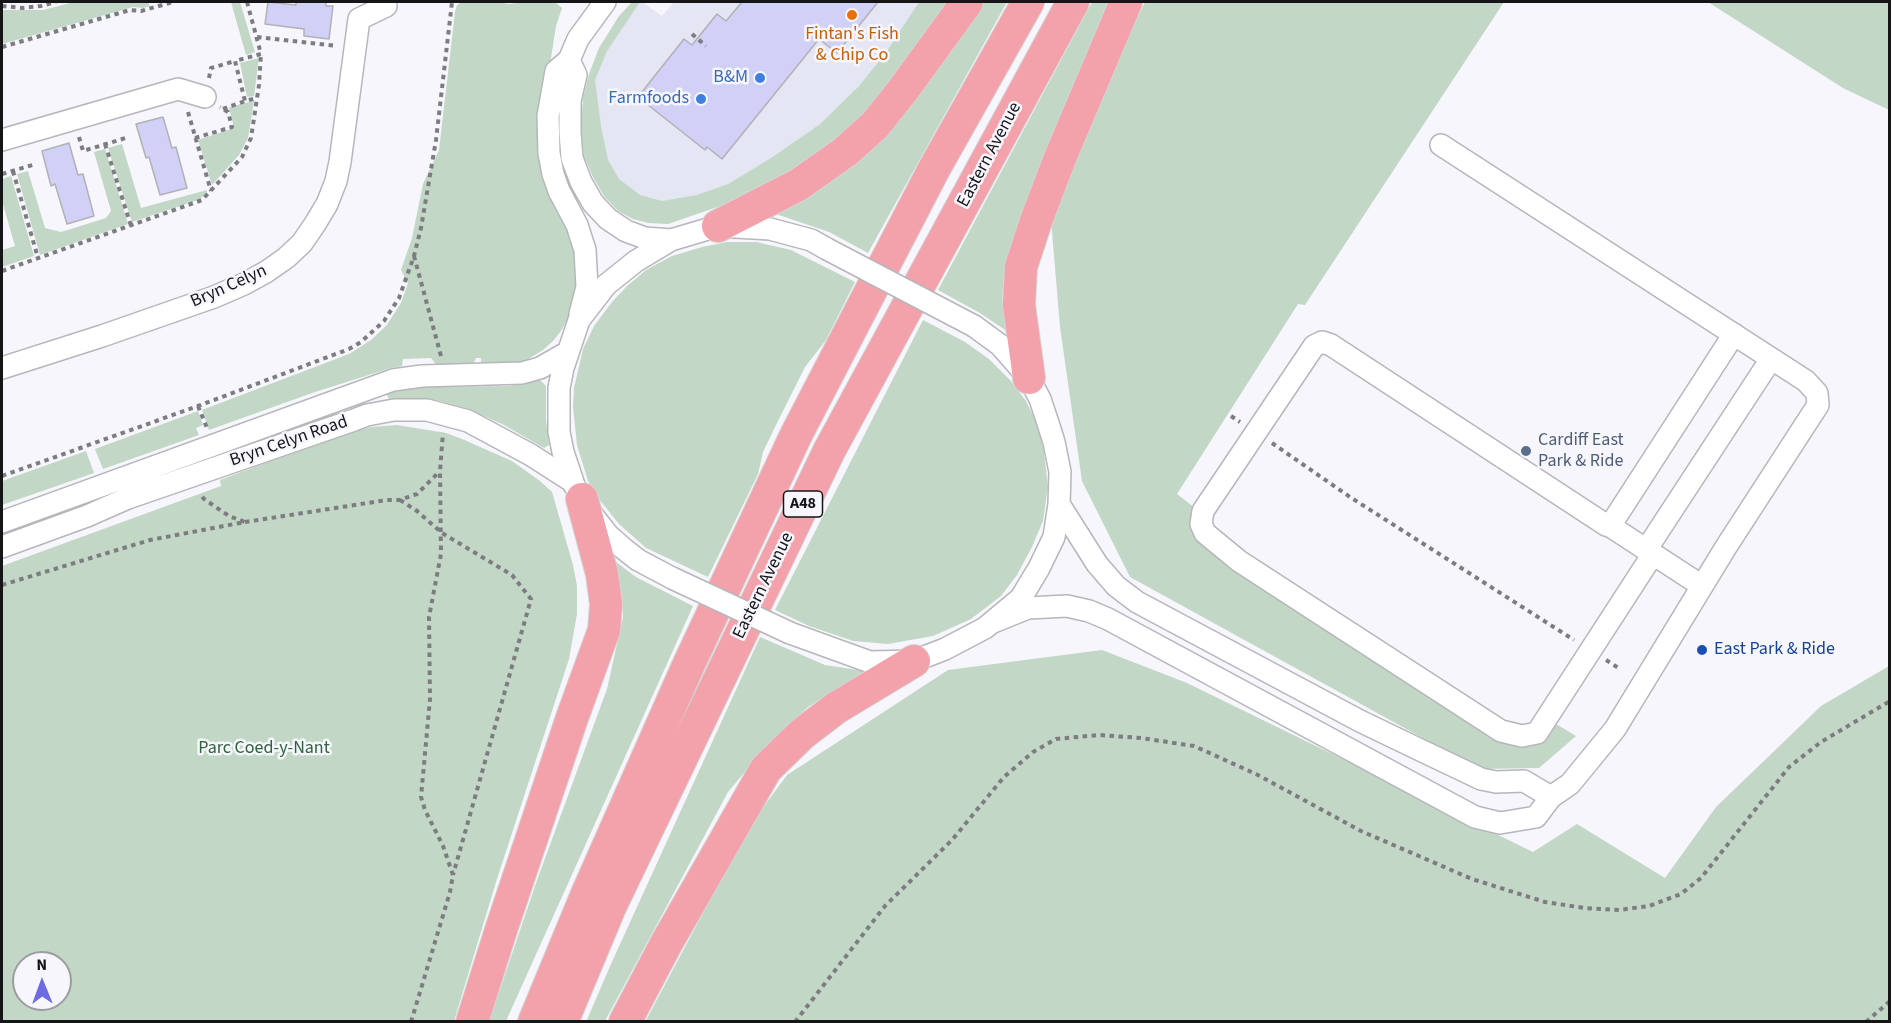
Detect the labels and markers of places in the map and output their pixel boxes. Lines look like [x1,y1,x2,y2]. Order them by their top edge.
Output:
marker: Fintan's Fish & Chip Co [845,8,859,22]
place label: Fintan's Fish & Chip Co [805,24,899,66]
place label: B&M [713,67,748,89]
marker: B&M [753,71,767,85]
place label: Farmfoods [608,88,689,110]
marker: Farmfoods [694,92,708,106]
place label: Cardiff East Park & Ride [1538,430,1624,472]
marker: Cardiff East Park & Ride [1519,444,1533,458]
place label: East Park & Ride [1714,639,1835,661]
marker: East Park & Ride [1695,643,1709,657]

